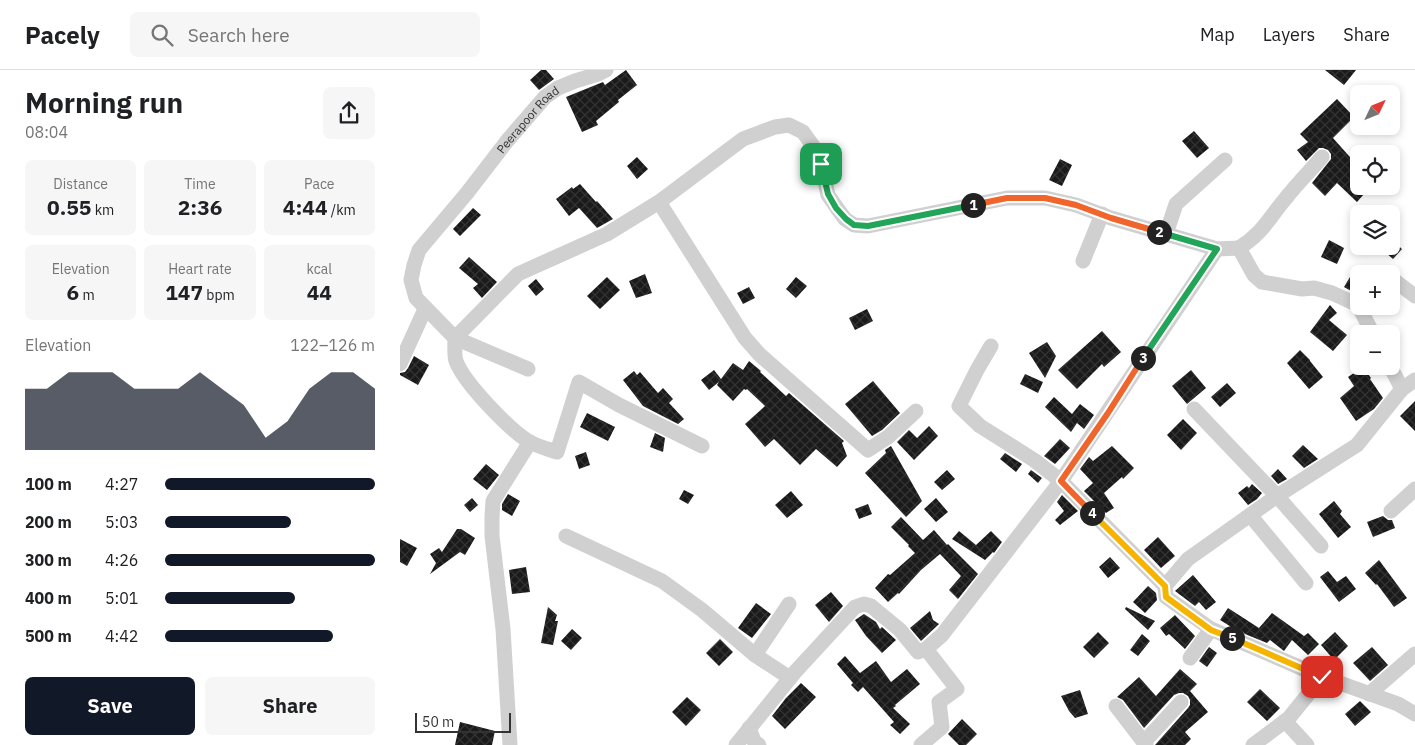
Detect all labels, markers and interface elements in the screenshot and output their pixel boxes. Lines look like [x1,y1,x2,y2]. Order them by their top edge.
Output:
search box [130,12,480,57]
text: Pacely [25,19,100,51]
icon: search [148,21,176,49]
text: Search here [188,23,290,47]
text: Map [1200,23,1235,46]
text: Layers [1263,23,1315,46]
text: Share [1343,23,1390,46]
street label: Peerapoor Road [493,82,562,156]
text: Morning run [25,84,183,121]
north arrow [1350,85,1400,135]
map controls [1350,85,1400,375]
button: share [323,87,375,139]
text: 08:04 [25,122,68,142]
pin [800,143,842,185]
button: locate [1350,145,1400,195]
icon: arrive [807,150,835,178]
text: Distance [53,175,108,193]
text: Time [184,175,216,193]
text: Pace [304,175,335,193]
pin: 1 [960,192,986,218]
text: 0.55 [47,193,91,221]
text: 2:36 [178,193,222,221]
text: 4:44 [283,193,328,221]
text: 1 [969,196,978,214]
text: km [91,201,114,219]
text: /km [328,201,356,219]
button: layers [1350,205,1400,255]
pin: 2 [1146,220,1172,244]
text: 2 [1155,223,1164,241]
text: Elevation [52,260,110,278]
text: Heart rate [168,260,232,278]
text: kcal [307,260,332,278]
button: + [1350,265,1400,315]
text: 6 [67,278,79,306]
text: 147 [165,278,203,306]
text: 44 [307,278,332,306]
text: m [79,286,95,304]
text: bpm [203,286,235,304]
button: − [1350,325,1400,375]
text: Elevation [25,335,91,355]
text: 122–126 m [290,335,375,355]
pin: 3 [1130,346,1156,370]
text: 3 [1139,349,1148,367]
text: 100 m [25,474,72,494]
text: 4:27 [105,474,138,494]
pin: 4 [1080,500,1104,526]
text: 4 [1088,504,1097,522]
text: 200 m [25,512,72,532]
text: 5:03 [105,512,138,532]
text: 300 m [25,550,72,570]
text: 4:26 [105,550,138,570]
text: 400 m [25,588,72,608]
text: 5:01 [105,588,138,608]
text: 500 m [25,626,72,646]
text: 4:42 [105,626,138,646]
pin: 5 [1220,626,1244,650]
text: 5 [1228,629,1237,647]
pin [1301,656,1343,698]
icon: check [1308,663,1336,691]
button: Save [25,677,195,735]
button: Share [205,677,375,735]
scale bar [415,710,511,733]
text: 50 m [422,713,454,731]

